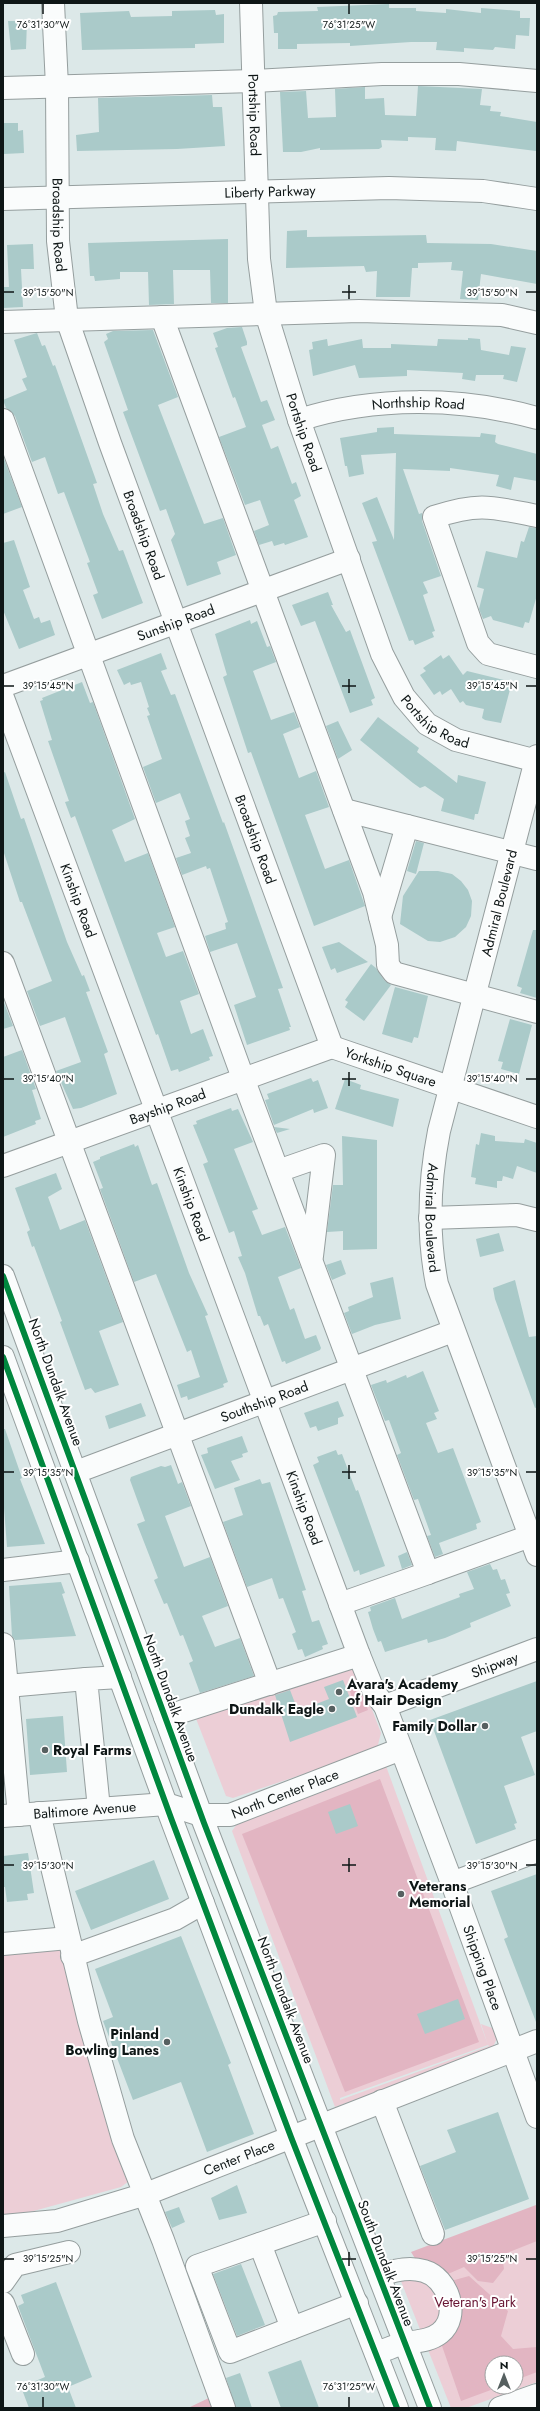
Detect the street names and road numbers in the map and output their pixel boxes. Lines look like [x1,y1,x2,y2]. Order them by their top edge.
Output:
street label: Portship Road [243,74,266,156]
street label: Broadship Road [48,178,71,273]
street label: Liberty Parkway [224,180,317,203]
street label: Portship Road [281,391,327,475]
street label: Northship Road [371,392,466,415]
street label: Broadship Road [118,488,169,583]
street label: Sunship Road [134,599,217,646]
street label: Portship Road [396,690,471,753]
street label: Broadship Road [230,792,281,887]
street label: Admiral Boulevard [476,847,522,959]
street label: Kinship Road [55,860,101,940]
street label: Yorkship Square [342,1042,439,1092]
street label: Bayship Road [127,1084,208,1129]
street label: Admiral Boulevard [420,1162,445,1274]
street label: Kinship Road [168,1164,214,1244]
street label: North Dundalk Avenue [24,1315,88,1449]
street label: Southship Road [217,1376,311,1427]
street label: Kinship Road [281,1468,327,1548]
street label: North Dundalk Avenue [139,1631,203,1765]
street label: Shipway [468,1647,522,1683]
street label: North Center Place [228,1764,342,1824]
street label: Baltimore Avenue [33,1796,137,1824]
street label: Shipping Place [458,1922,507,2013]
street label: North Dundalk Avenue [253,1934,319,2066]
street label: Center Place [200,2135,278,2181]
street label: South Dundalk Avenue [353,2197,419,2329]

